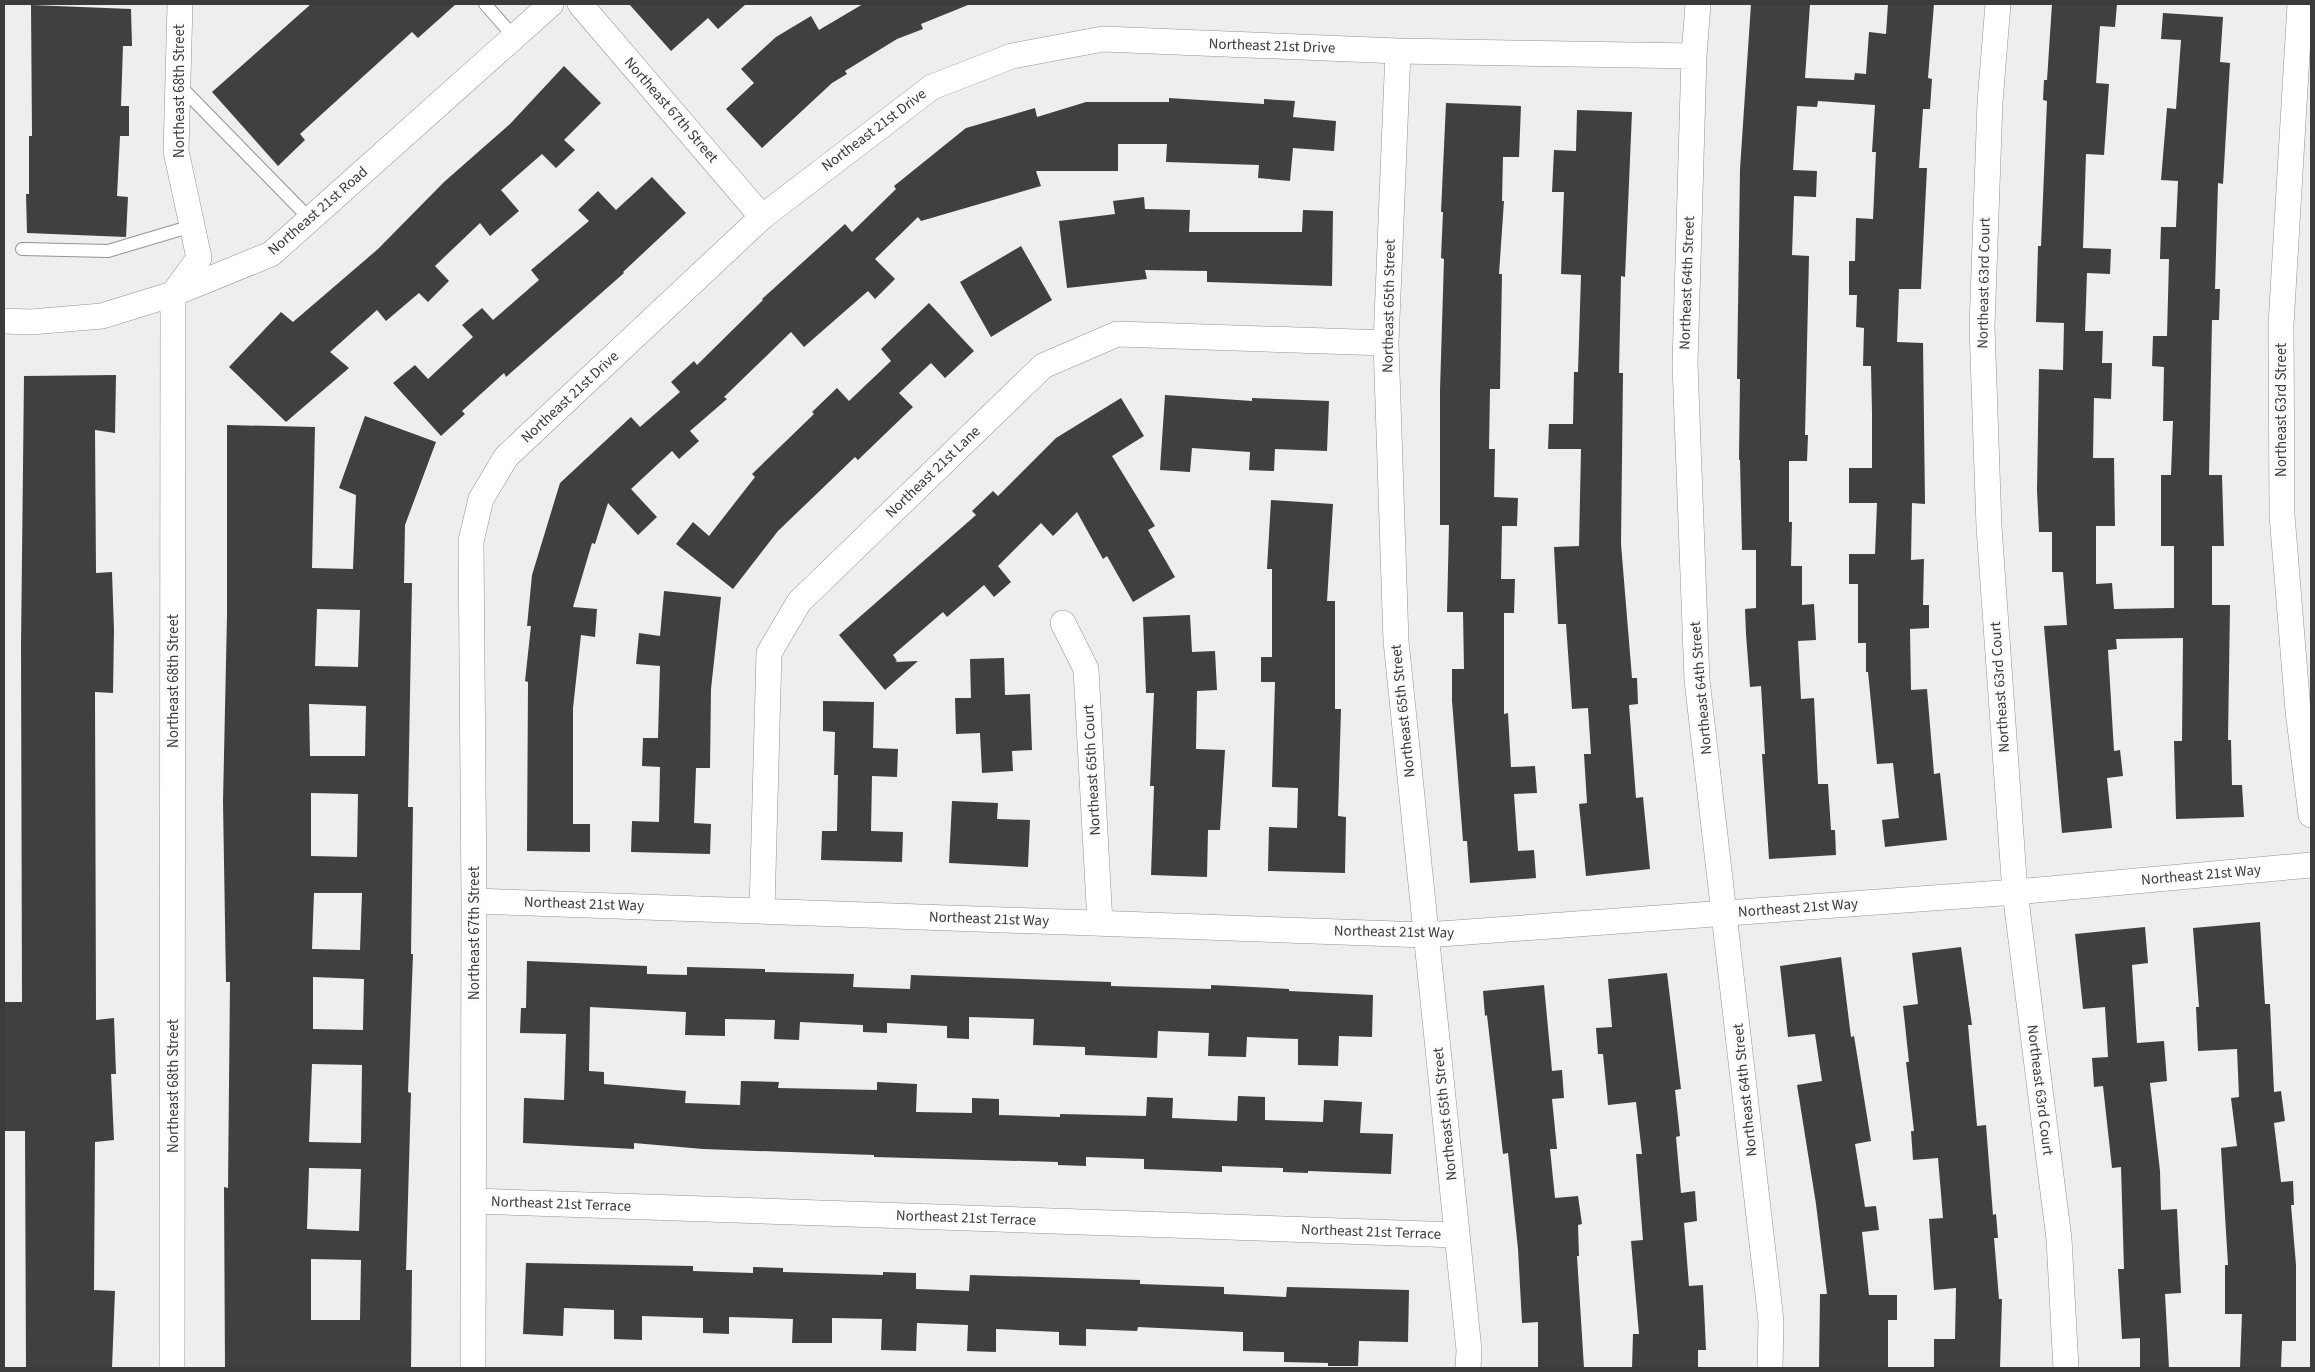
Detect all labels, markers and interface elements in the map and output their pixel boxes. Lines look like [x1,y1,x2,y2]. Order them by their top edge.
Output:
street label: Northeast 68th Street [169,24,190,158]
street label: Northeast 21st Drive [1208,33,1336,59]
street label: Northeast 67th Street [619,53,723,167]
street label: Northeast 21st Drive [817,84,931,176]
street label: Northeast 21st Road [263,162,373,260]
street label: Northeast 64th Street [1674,216,1700,350]
street label: Northeast 63rd Court [1972,217,1996,349]
street label: Northeast 65th Street [1377,239,1401,373]
street label: Northeast 63rd Street [2271,343,2292,477]
street label: Northeast 21st Drive [517,346,623,448]
street label: Northeast 21st Lane [881,421,985,523]
street label: Northeast 68th Street [163,614,184,748]
street label: Northeast 64th Street [1685,620,1717,756]
street label: Northeast 63rd Court [1985,621,2015,753]
street label: Northeast 65th Street [1386,643,1420,779]
street label: Northeast 65th Court [1078,704,1106,836]
street label: Northeast 21st Way [2140,859,2262,891]
street label: Northeast 67th Street [464,866,485,1000]
street label: Northeast 21st Way [524,891,644,917]
street label: Northeast 21st Way [1737,893,1859,923]
street label: Northeast 21st Way [929,906,1049,932]
street label: Northeast 21st Way [1334,920,1454,944]
street label: Northeast 68th Street [163,1019,184,1153]
street label: Northeast 64th Street [1728,1022,1762,1158]
street label: Northeast 63rd Court [2022,1023,2058,1157]
street label: Northeast 65th Street [1428,1046,1462,1182]
street label: Northeast 21st Terrace [491,1191,631,1217]
street label: Northeast 21st Terrace [896,1205,1036,1231]
street label: Northeast 21st Terrace [1301,1219,1441,1245]

